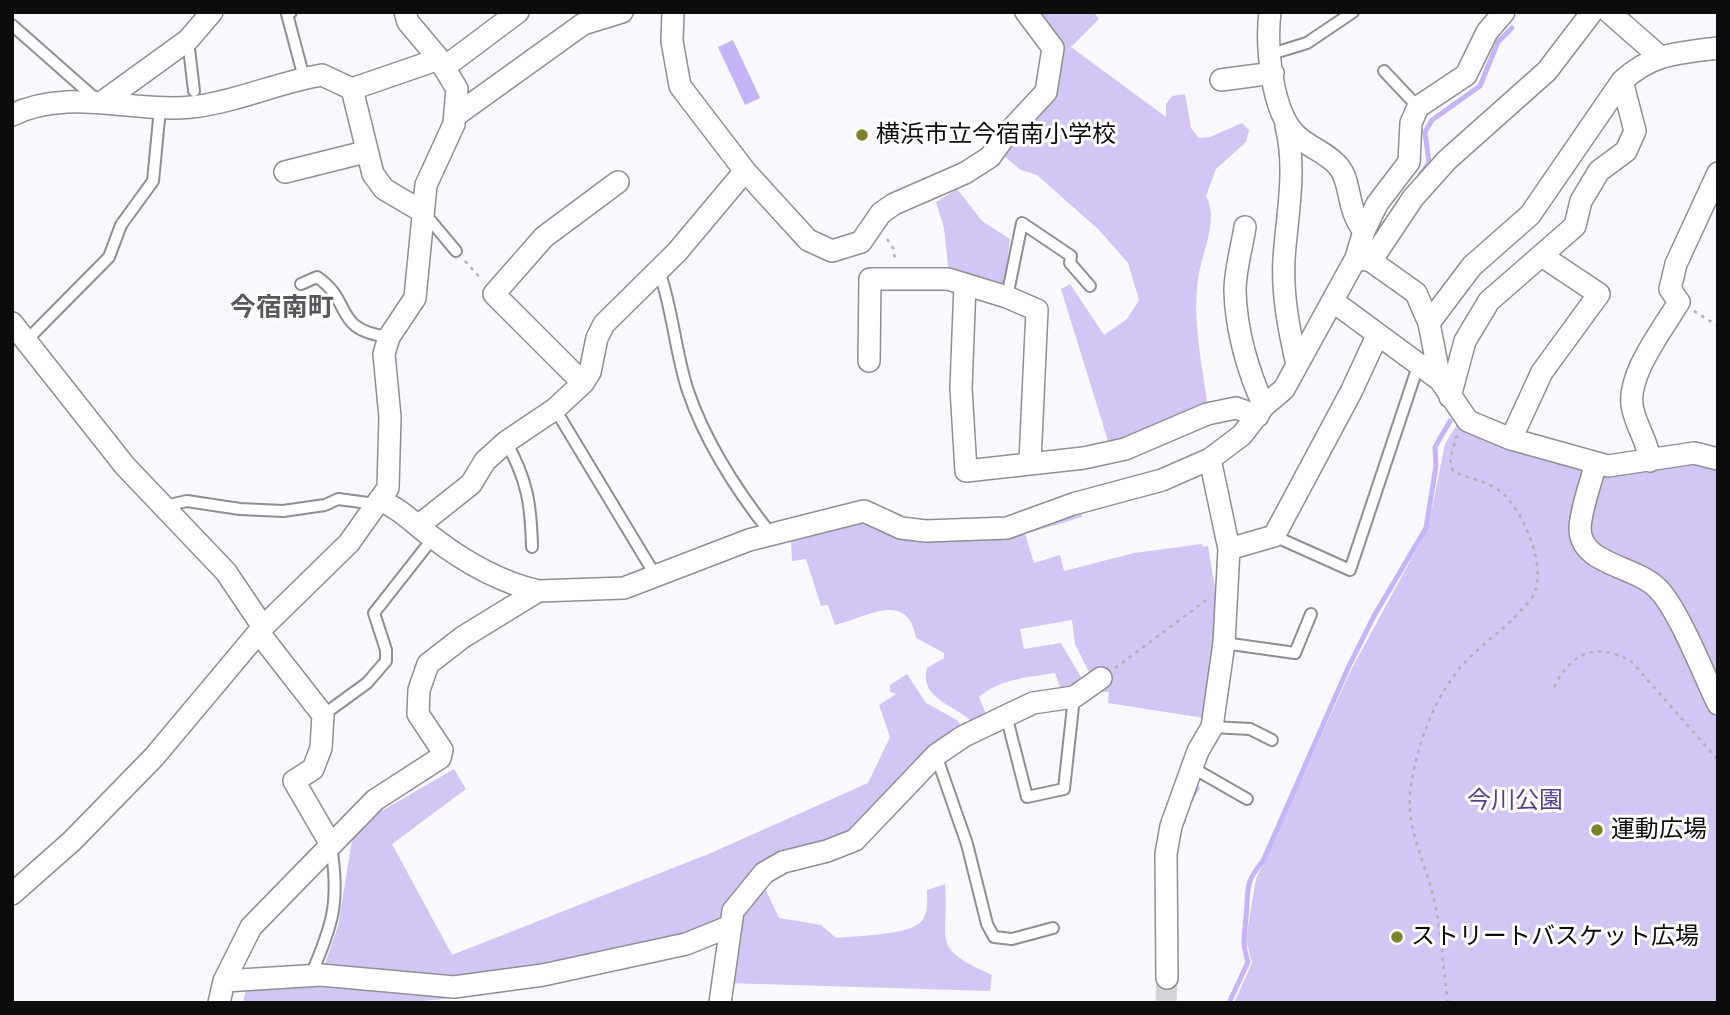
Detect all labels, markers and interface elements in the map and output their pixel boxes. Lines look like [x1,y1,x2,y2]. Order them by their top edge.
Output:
place label: 横浜市立今宿南小学校 [876,121,1116,149]
marker: 横浜市立今宿南小学校 [854,127,870,143]
district label: 今宿南町 [230,292,334,324]
park label: 今川公園 [1467,787,1563,815]
place label: 運動広場 [1611,816,1707,844]
marker: 運動広場 [1589,822,1605,838]
place label: ストリートバスケット広場 [1411,923,1699,951]
marker: ストリートバスケット広場 [1389,929,1405,945]

